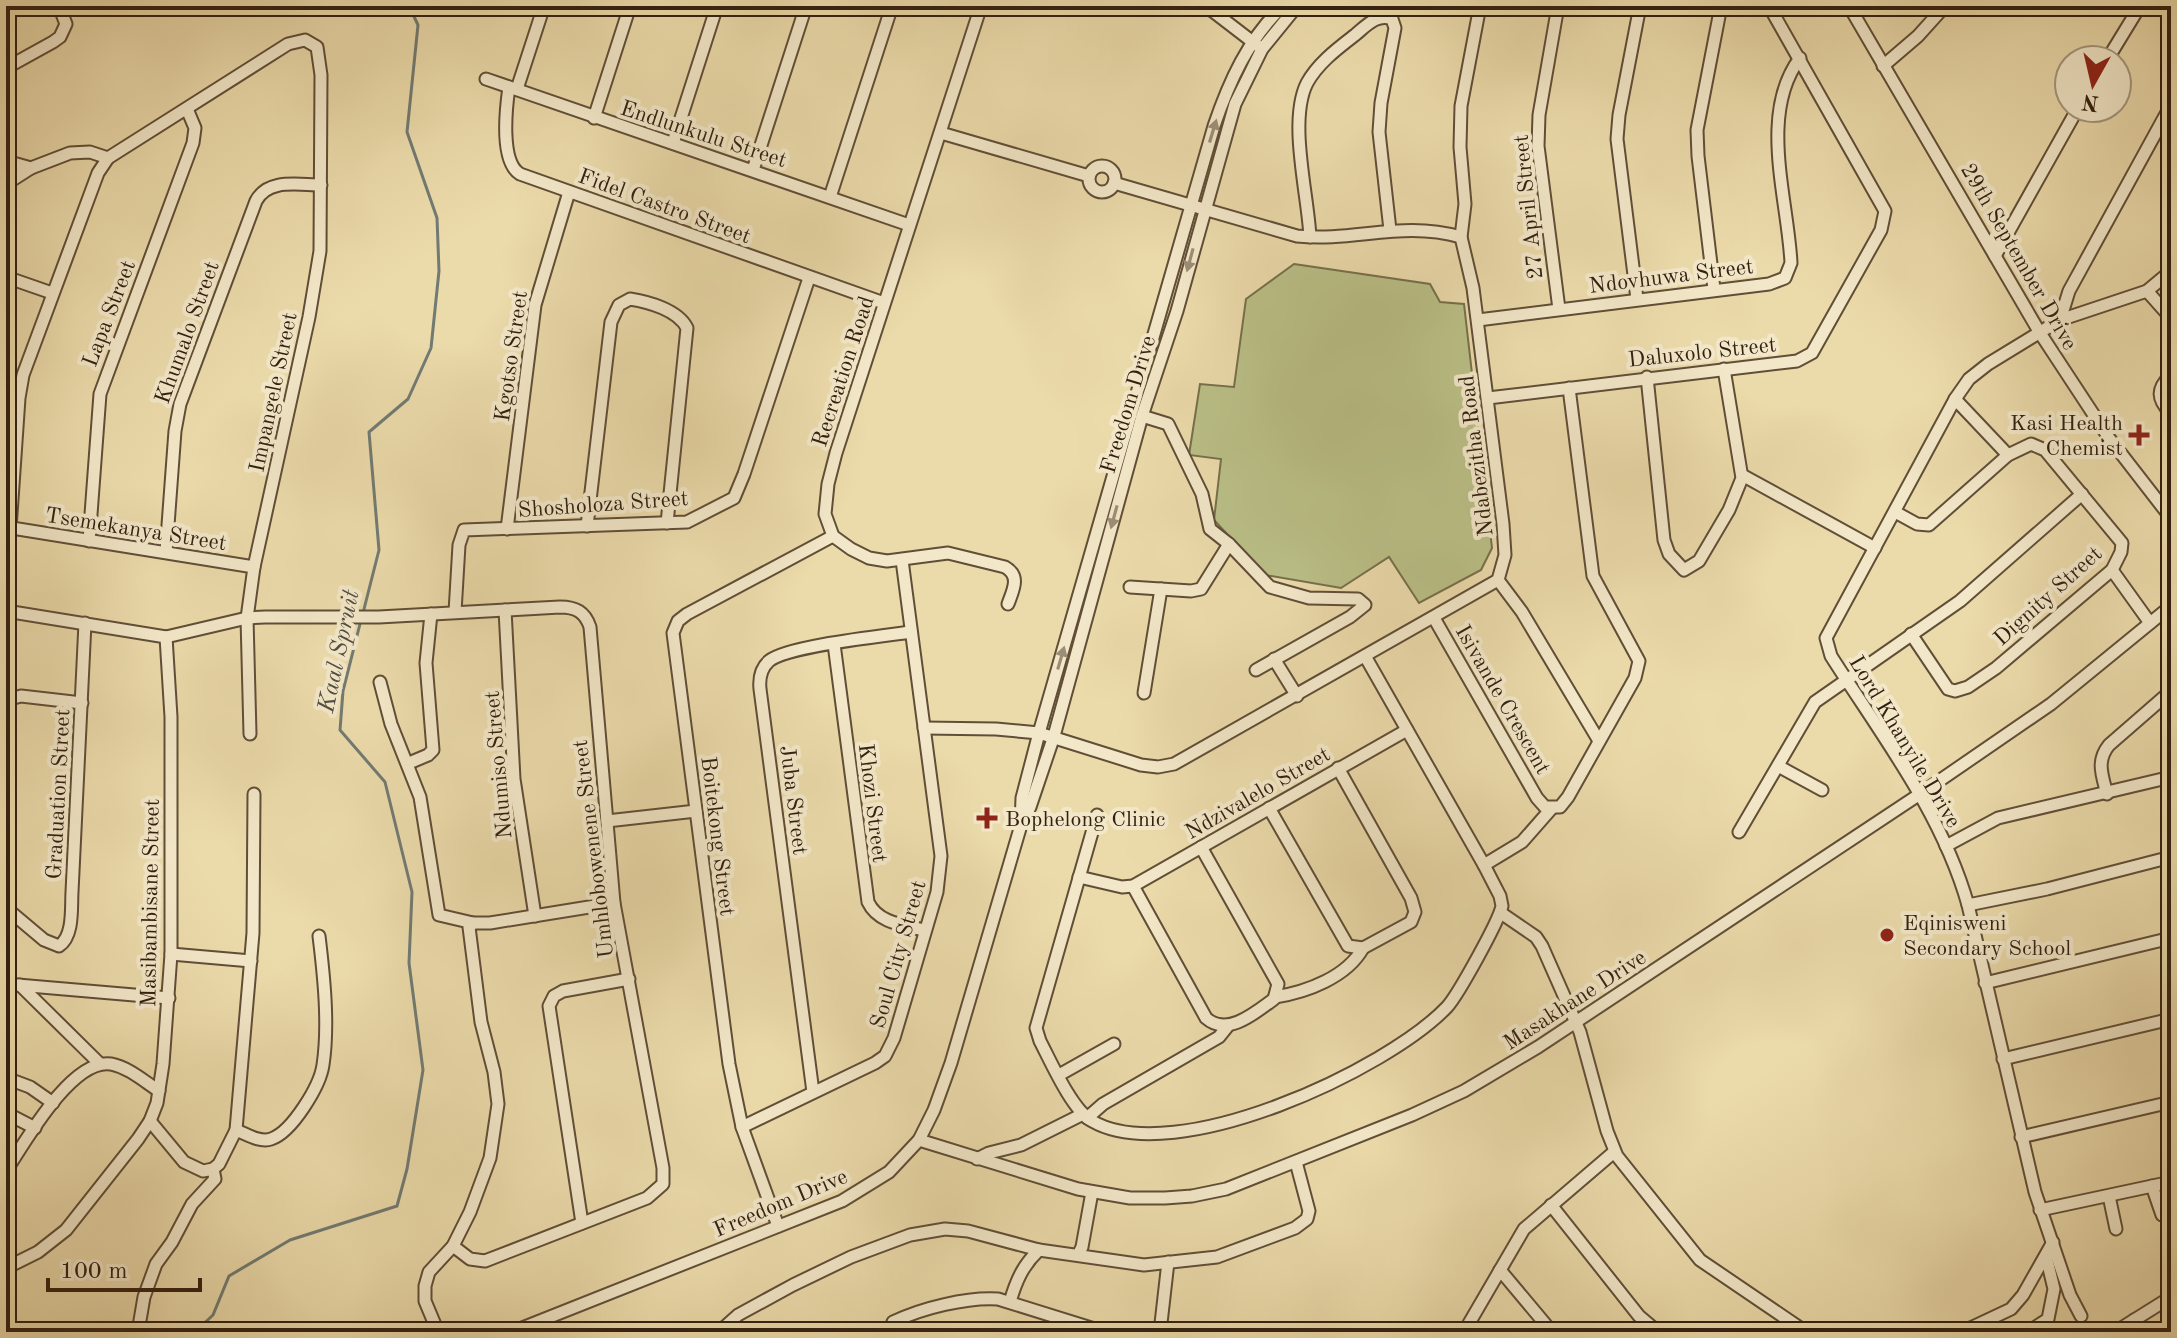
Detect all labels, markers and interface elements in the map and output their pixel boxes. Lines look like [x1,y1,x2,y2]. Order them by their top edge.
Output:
north arrow [2053,44,2133,124]
text: N [2080,90,2100,114]
street label: Endlunkulu Street [618,98,789,172]
one-way arrow [1207,119,1220,143]
street label: 27 April Street [1510,133,1548,280]
street label: 29th September Drive [1956,160,2081,354]
street label: Fidel Castro Street [575,165,753,248]
one-way arrow [1183,248,1195,273]
street label: Ndovhuwa Street [1588,256,1755,298]
street label: Lapa Street [79,257,140,370]
street label: Khumalo Street [152,258,224,407]
street label: Kgotso Street [492,289,532,423]
street label: Recreation Road [809,294,879,450]
street label: Impangele Street [246,311,302,474]
street label: Freedom Drive [1097,333,1160,476]
street label: Daluxolo Street [1627,334,1777,372]
street label: Ndabezitha Road [1456,374,1498,538]
place label: Kasi Health Chemist [2010,413,2123,460]
marker: Kasi Health Chemist [2130,426,2148,444]
street label: Shosholoza Street [517,488,689,522]
one-way arrow [1108,504,1120,529]
street label: Tsemekanya Street [43,505,228,555]
street label: Dignity Street [1990,543,2106,650]
water label: Kaal Spruit [315,587,365,716]
street label: Isivande Crescent [1451,622,1554,778]
one-way arrow [1055,645,1068,669]
street label: Lord Khanyile Drive [1844,652,1964,832]
street label: Ndumiso Street [482,690,516,840]
street label: Graduation Street [44,708,74,880]
street label: Umhlobowenene Street [570,738,618,959]
street label: Khozi Street [854,743,890,864]
street label: Ndzivalelo Street [1182,743,1334,844]
street label: Juba Street [775,744,811,856]
street label: Boitekong Street [696,755,738,917]
street label: Masibambisane Street [138,799,164,1007]
marker: Bophelong Clinic [976,807,998,829]
place label: Bophelong Clinic [1005,809,1165,831]
street label: Soul City Street [867,878,931,1031]
place label: Eqinisweni Secondary School [1903,913,2071,960]
marker: Eqinisweni Secondary School [1878,926,1896,944]
street label: Masakhane Drive [1500,947,1650,1055]
street label: Freedom Drive [711,1166,851,1242]
scale bar [48,1242,200,1292]
text: 100 m [60,1260,128,1284]

